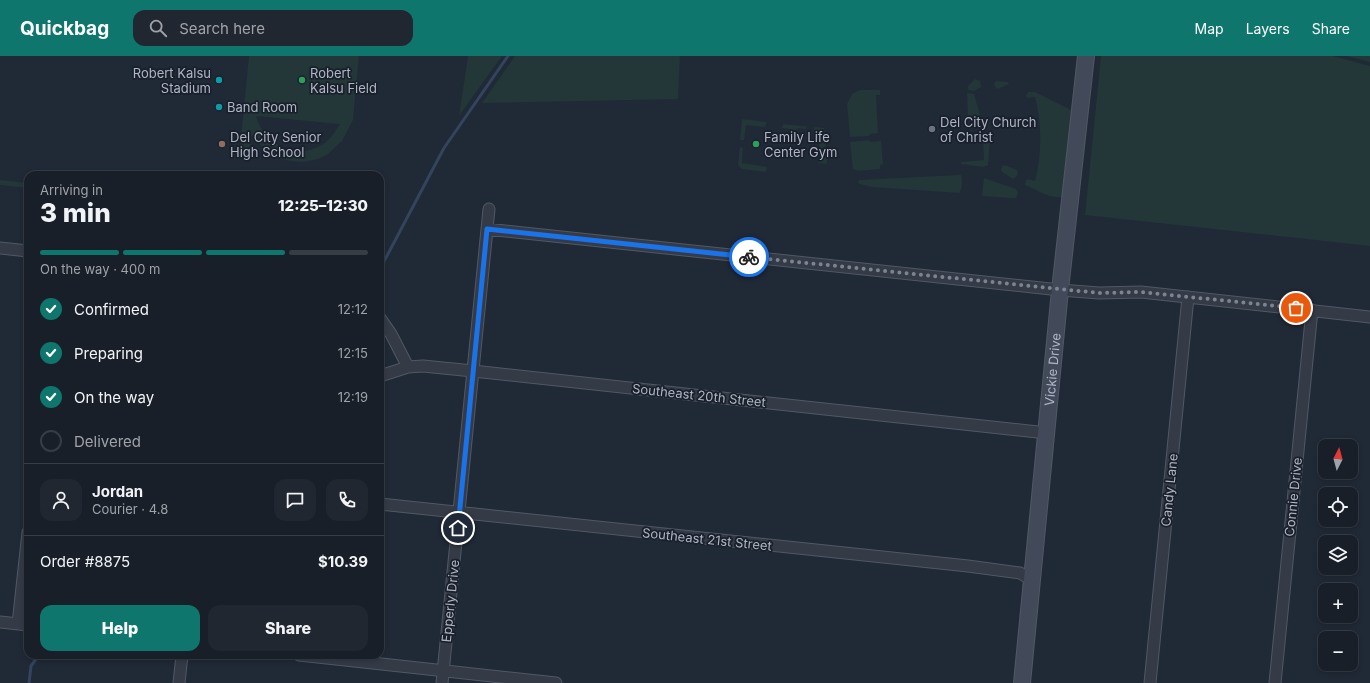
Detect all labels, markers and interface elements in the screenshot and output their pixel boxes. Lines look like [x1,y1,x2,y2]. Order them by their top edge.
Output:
search box [133,10,413,46]
text: Quickbag [20,17,109,40]
icon: search [147,17,169,39]
text: Search here [179,19,265,38]
text: Map [1195,20,1224,37]
text: Layers [1246,20,1290,37]
text: Share [1312,20,1350,37]
place label: Robert Kalsu Stadium [133,65,211,96]
place label: Robert Kalsu Field [310,65,377,96]
marker: Robert Kalsu Stadium [214,75,224,85]
marker: Robert Kalsu Field [297,75,307,85]
place label: Band Room [227,99,297,115]
marker: Band Room [214,102,224,112]
place label: Del City Church of Christ [940,114,1037,145]
marker: Del City Church of Christ [927,124,937,134]
place label: Del City Senior High School [230,129,321,160]
place label: Family Life Center Gym [764,129,837,160]
marker: Del City Senior High School [217,139,227,149]
marker: Family Life Center Gym [751,139,761,149]
text: Arriving in [40,182,103,198]
text: 12:25–12:30 [278,196,368,215]
text: 3 min [40,197,111,228]
courier [729,237,769,277]
icon: bike [738,246,760,268]
text: On the way · 400 m [40,261,160,277]
pin [1279,291,1313,325]
icon: bag [1285,297,1307,319]
icon: check [40,298,62,320]
text: Confirmed [74,300,149,319]
text: 12:12 [338,301,368,317]
street label: Vickie Drive [1041,332,1064,407]
icon: check [40,342,62,364]
text: Preparing [74,344,143,363]
text: 12:15 [338,345,368,361]
street label: Southeast 20th Street [631,380,767,410]
icon: check [40,386,62,408]
text: On the way [74,388,154,407]
text: 12:19 [338,389,368,405]
text: Delivered [74,432,141,451]
north arrow [1318,439,1358,479]
map controls [1318,439,1358,671]
street label: Candy Lane [1157,453,1181,527]
street label: Connie Drive [1281,457,1305,537]
button: person [40,479,82,521]
button: chat [274,479,316,521]
button: phone [326,479,368,521]
text: Jordan [92,482,143,501]
button: locate [1318,487,1358,527]
text: Courier · 4.8 [92,501,168,517]
pin [441,511,475,545]
icon: home [447,517,469,539]
street label: Southeast 21st Street [641,524,773,554]
button: layers [1318,535,1358,575]
text: Order #8875 [40,552,130,571]
text: $10.39 [318,552,368,571]
street label: Epperly Drive [438,559,462,643]
button: + [1318,583,1358,623]
button: Help [40,605,200,651]
button: Share [208,605,368,651]
button: − [1318,631,1358,671]

